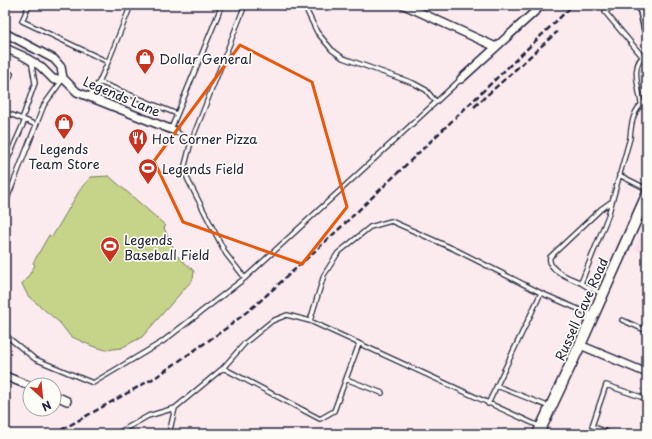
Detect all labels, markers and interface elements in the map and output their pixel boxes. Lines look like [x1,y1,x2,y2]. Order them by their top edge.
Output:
shop icon: Dollar General [134,47,156,75]
place label: Dollar General [159,49,252,68]
street label: Legends Lane [80,71,164,121]
shop icon: Legends Team Store [53,112,75,140]
restaurant icon: Hot Corner Pizza [127,127,149,155]
place label: Hot Corner Pizza [152,129,258,148]
place label: Legends Team Store [28,139,100,173]
sports icon: Legends Field [137,157,159,185]
place label: Legends Field [162,159,244,178]
place label: Legends Baseball Field [124,230,210,264]
sports icon: Legends Baseball Field [99,235,121,263]
street label: Russell Cave Road [550,254,612,364]
north arrow [22,377,62,417]
text: N [39,397,55,416]

